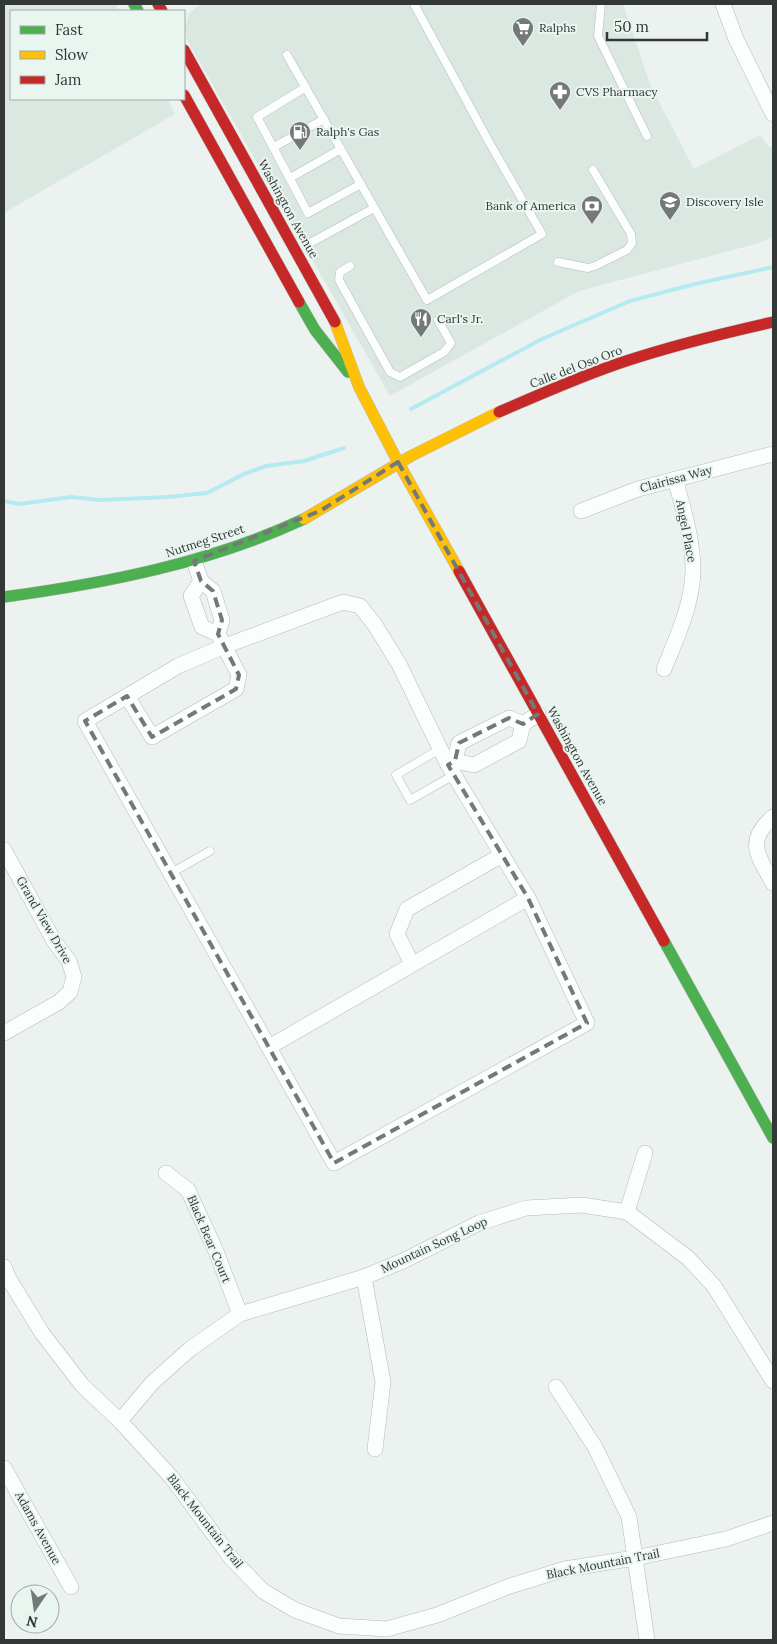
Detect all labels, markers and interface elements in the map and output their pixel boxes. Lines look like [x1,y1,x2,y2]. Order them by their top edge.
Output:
legend [10,10,185,100]
scale bar [607,10,707,42]
supermarket icon: Ralphs [511,16,535,47]
text: 50 m [614,17,649,36]
text: Fast [55,20,83,39]
place label: Ralphs [539,20,576,35]
text: Slow [55,45,88,64]
text: Jam [54,70,82,89]
pharmacy icon: CVS Pharmacy [548,80,572,111]
place label: CVS Pharmacy [576,84,658,99]
fuel station icon: Ralph's Gas [288,120,312,151]
place label: Ralph's Gas [316,124,380,139]
street label: Washington Avenue [255,157,322,261]
school or university icon: Discovery Isle [658,190,682,221]
bank icon: Bank of America [580,194,604,225]
place label: Discovery Isle [686,194,764,209]
place label: Bank of America [485,198,576,213]
restaurant icon: Carl's Jr. [409,307,433,338]
place label: Carl's Jr. [437,311,483,326]
street label: Calle del Oso Oro [527,342,624,391]
street label: Clairissa Way [638,462,714,495]
street label: Angel Place [673,497,700,564]
street label: Nutmeg Street [164,521,246,560]
street label: Washington Avenue [544,704,611,808]
street label: Grand View Drive [13,873,76,966]
street label: Black Bear Court [184,1193,235,1285]
street label: Mountain Song Loop [378,1213,490,1276]
street label: Black Mountain Trail [164,1471,247,1571]
street label: Adams Avenue [12,1488,65,1567]
street label: Black Mountain Trail [545,1545,661,1582]
north arrow [10,1584,60,1634]
text: N [25,1612,39,1632]

